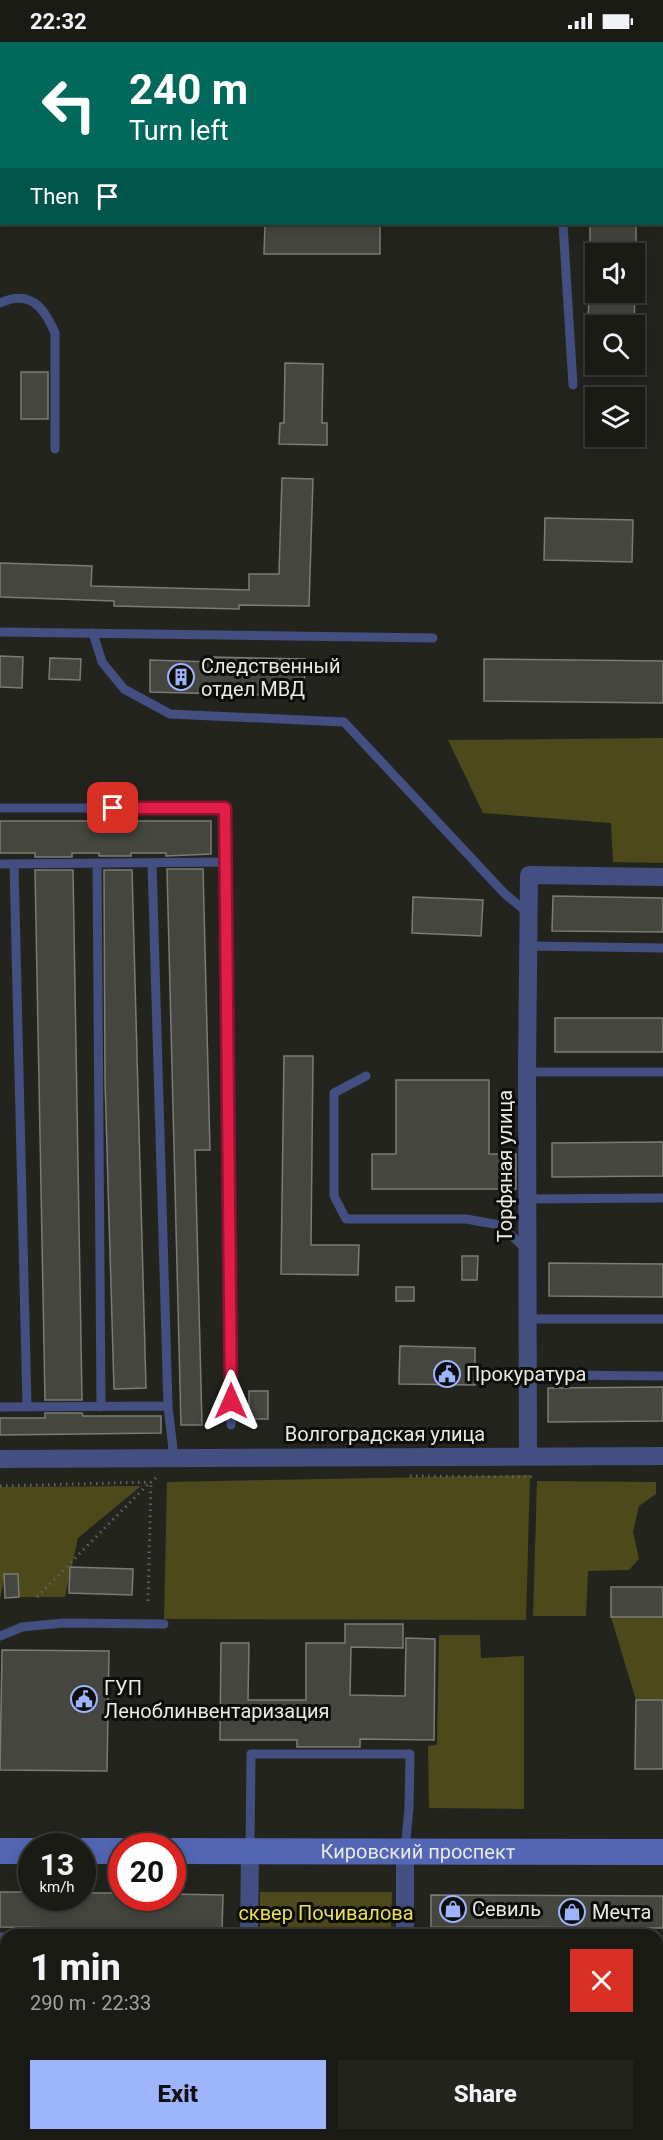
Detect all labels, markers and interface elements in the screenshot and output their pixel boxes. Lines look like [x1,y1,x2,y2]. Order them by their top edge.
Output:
text: 22:32 [30,9,87,34]
text: 240 m [129,65,248,114]
icon: left [30,66,108,144]
text: Turn left [129,115,229,147]
icon: arrive [91,180,124,213]
text: Then [30,184,79,209]
map controls [585,243,645,447]
button: sound [585,243,645,303]
button: search [585,315,645,375]
button: layers [585,387,645,447]
place label: Следственный отдел МВД [201,654,341,701]
building icon: Следственный отдел МВД [166,662,196,692]
pin [87,782,138,833]
icon: arrive [96,791,129,824]
street label: Торфяная улица [493,1090,517,1242]
public building icon: Прокуратура [432,1359,462,1389]
place label: Прокуратура [466,1362,586,1386]
position arrow [199,1369,263,1433]
street label: Волгоградская улица [285,1422,485,1446]
place label: ГУП Леноблинвентаризация [104,1676,330,1723]
public building icon: ГУП Леноблинвентаризация [69,1684,99,1714]
speed limit sign: 20 [108,1833,186,1911]
street label: Кировский проспект [321,1839,516,1864]
text: 13 [40,1847,74,1882]
text: km/h [39,1878,75,1896]
shop icon: Севиль [438,1894,468,1924]
place label: Севиль [472,1897,541,1921]
shop icon: Мечта [557,1897,587,1927]
place label: Мечта [592,1900,651,1924]
park label: сквер Почивалова [238,1901,414,1925]
text: 1 min [30,1947,121,1989]
button: close [570,1949,633,2012]
text: 290 m · 22:33 [30,1991,151,2015]
button: Exit [30,2060,326,2129]
button: Share [338,2060,633,2129]

